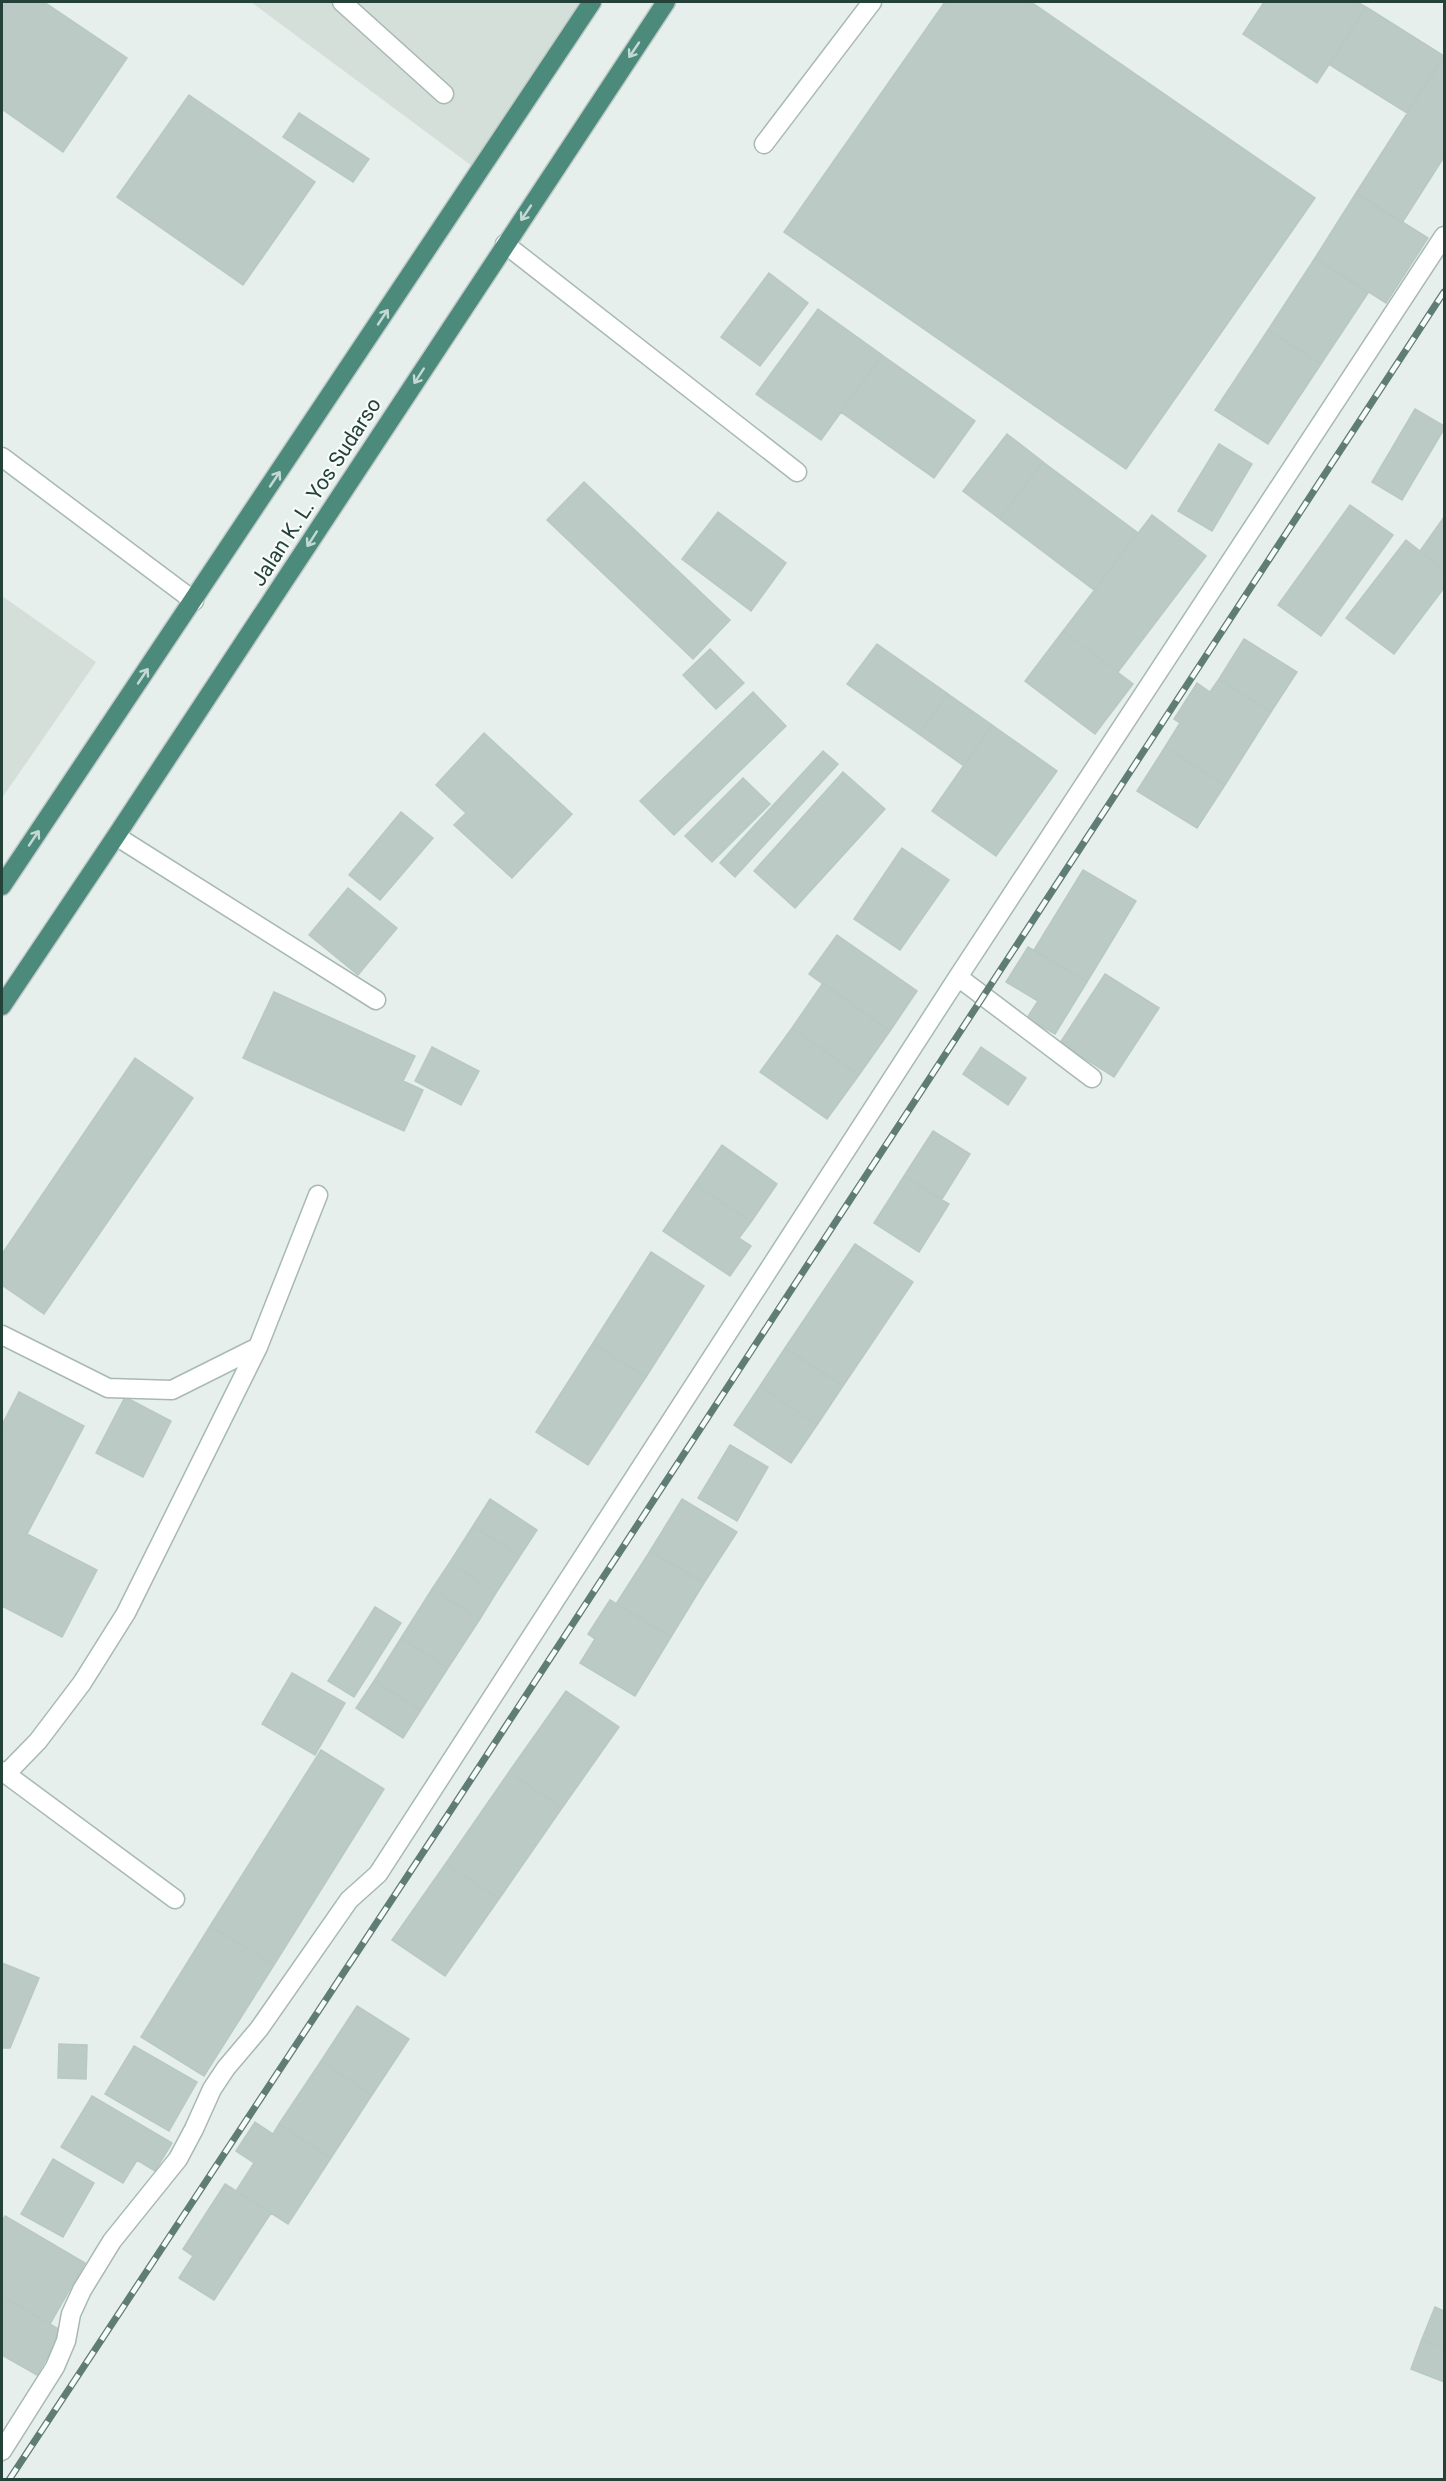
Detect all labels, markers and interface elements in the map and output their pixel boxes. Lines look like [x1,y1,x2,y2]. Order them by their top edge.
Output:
one-way arrow [628,42,640,58]
one-way arrow [520,204,532,221]
one-way arrow [376,308,389,325]
one-way arrow [413,367,425,383]
street label: Jalan K. L. Yos Sudarso [246,393,386,591]
one-way arrow [269,471,281,488]
one-way arrow [306,530,318,546]
one-way arrow [137,668,149,685]
one-way arrow [28,830,40,846]

